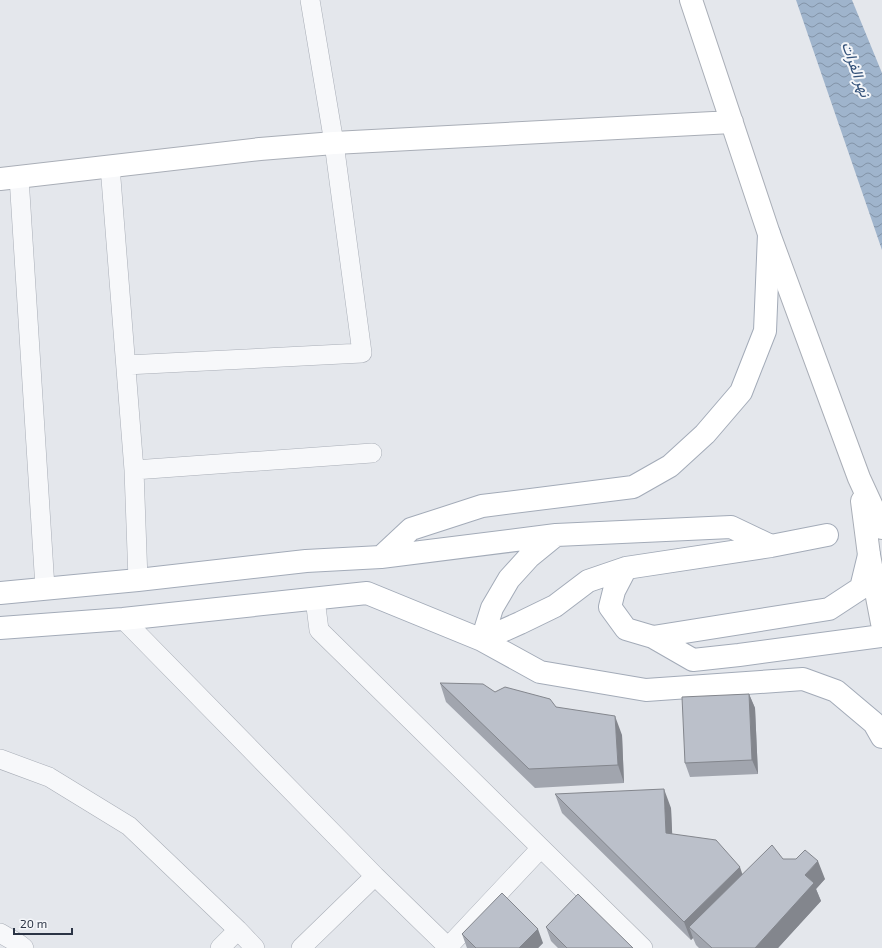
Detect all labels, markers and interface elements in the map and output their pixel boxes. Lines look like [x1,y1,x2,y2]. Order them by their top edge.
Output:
water label: نهر الفرات [838,39,876,100]
scale bar [14,910,72,936]
text: 20 m [20,916,47,930]

